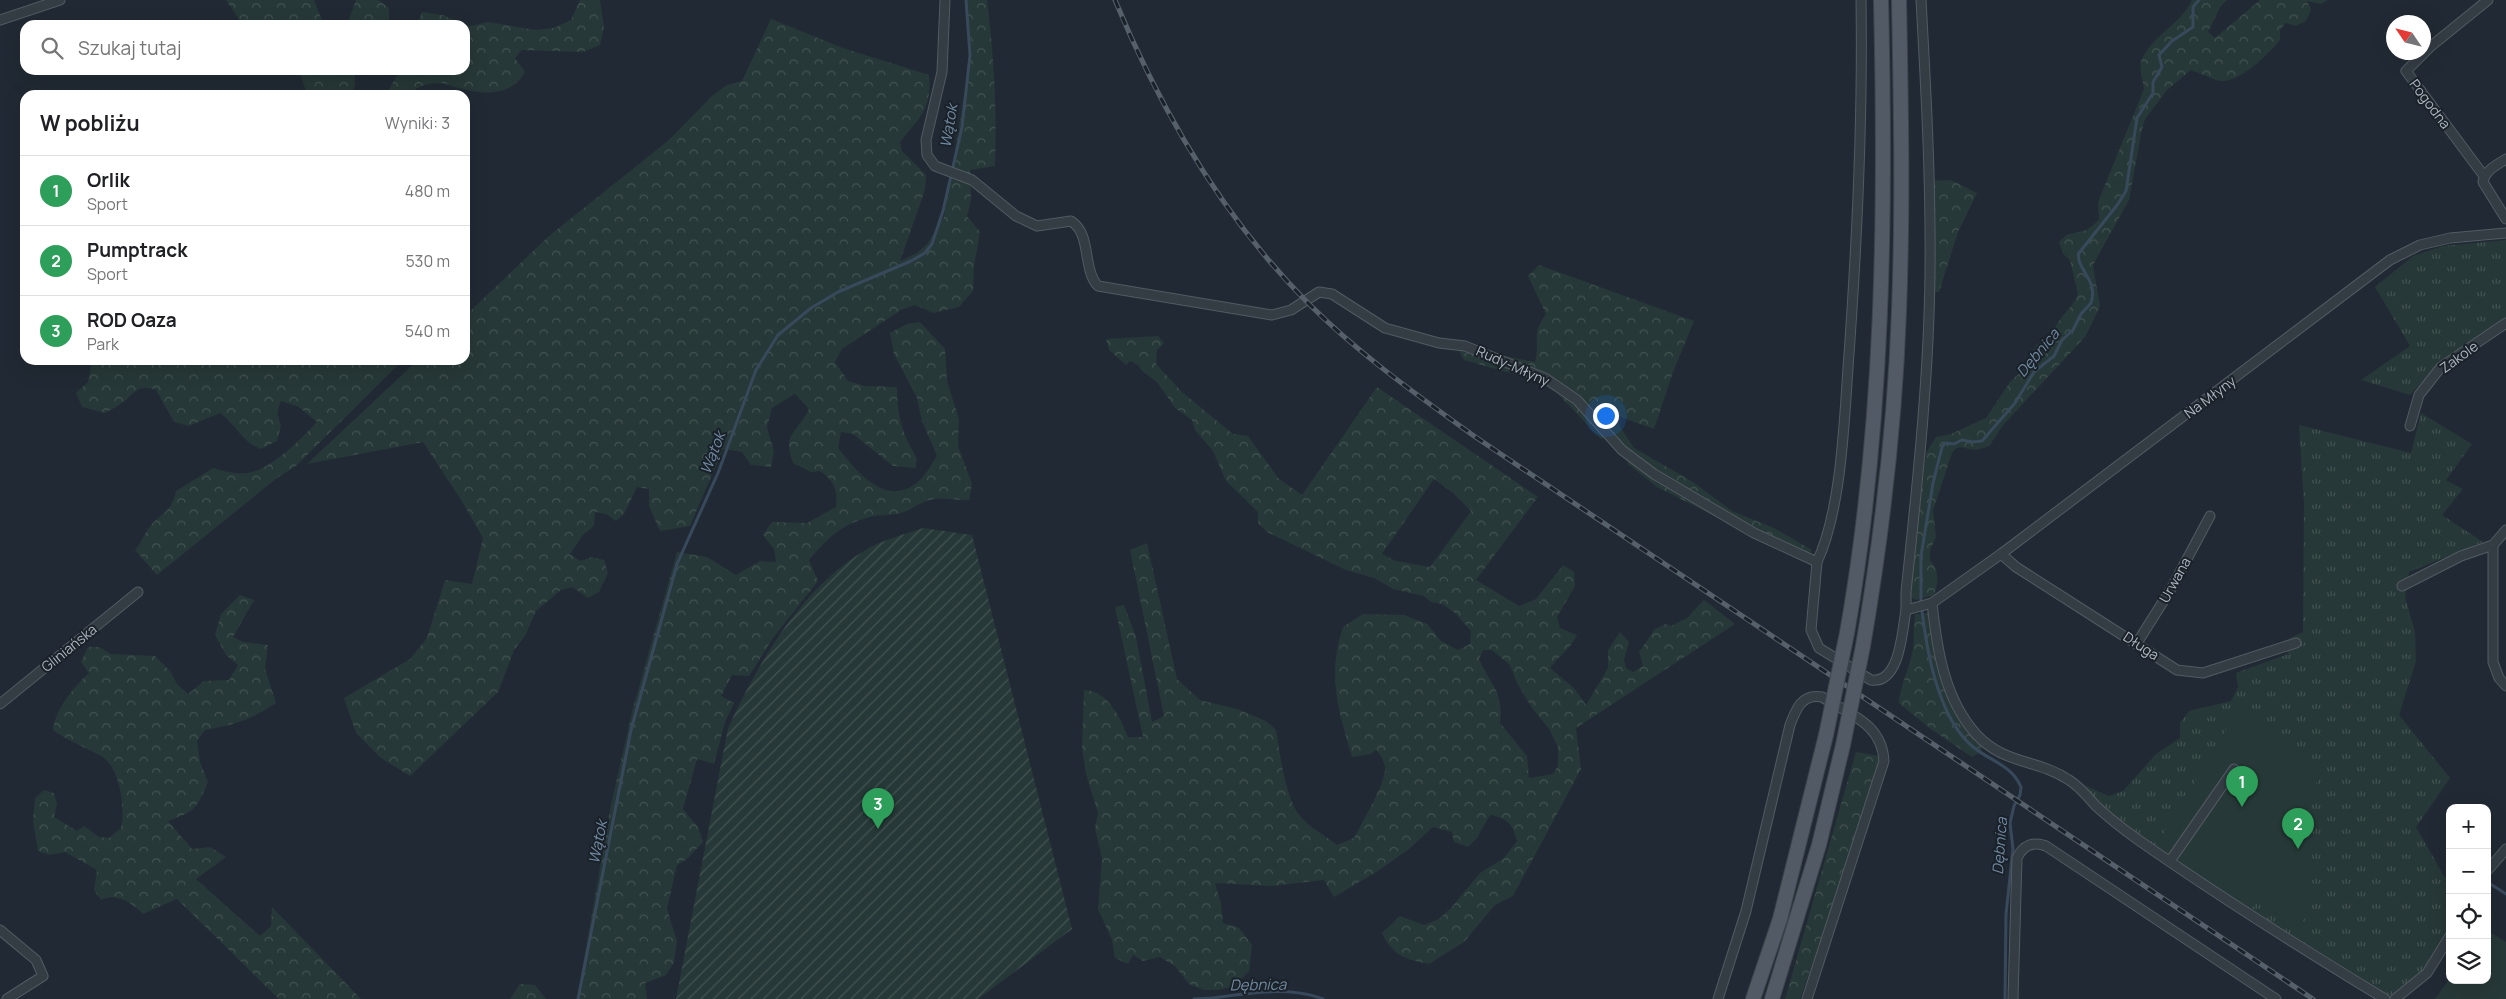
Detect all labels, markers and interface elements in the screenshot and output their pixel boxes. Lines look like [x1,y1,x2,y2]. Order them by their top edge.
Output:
north arrow [2386,15,2431,60]
search box [20,20,470,75]
icon: search [38,34,66,62]
text: Szukaj tutaj [78,35,181,61]
street label: Pogodna [2405,75,2455,132]
water label: Wątok [935,100,963,149]
text: W pobliżu [40,109,140,137]
text: Wyniki: 3 [385,112,450,134]
text: Orlik [87,167,130,193]
text: 1 [52,180,60,202]
text: 480 m [405,180,450,202]
text: Sport [87,193,128,215]
text: Pumptrack [87,237,187,263]
text: 2 [51,250,61,272]
text: 530 m [405,250,450,272]
text: Sport [87,263,128,285]
text: ROD Oaza [87,307,177,333]
text: 3 [51,320,61,342]
text: 540 m [405,320,450,342]
water label: Dębnica [2011,324,2064,381]
text: Park [87,333,119,355]
street label: Zakole [2436,336,2482,377]
street label: Rudy-Młyny [1473,341,1554,390]
street label: Na Młyny [2180,371,2240,422]
your location [1593,403,1619,429]
water label: Wątok [695,426,731,477]
street label: Urwana [2154,554,2195,606]
street label: Gliniańska [37,619,100,676]
street label: Długa [2120,627,2163,664]
pin: 1 [2226,766,2258,807]
pin: 3 [862,788,894,829]
map controls [2446,804,2491,984]
button: + [2446,804,2491,849]
pin: 2 [2282,808,2314,849]
water label: Wątok [583,816,612,865]
water label: Dębnica [1987,816,2012,875]
button: − [2446,849,2491,894]
button: locate [2446,894,2491,939]
button: layers [2446,939,2491,984]
water label: Dębnica [1229,973,1287,995]

